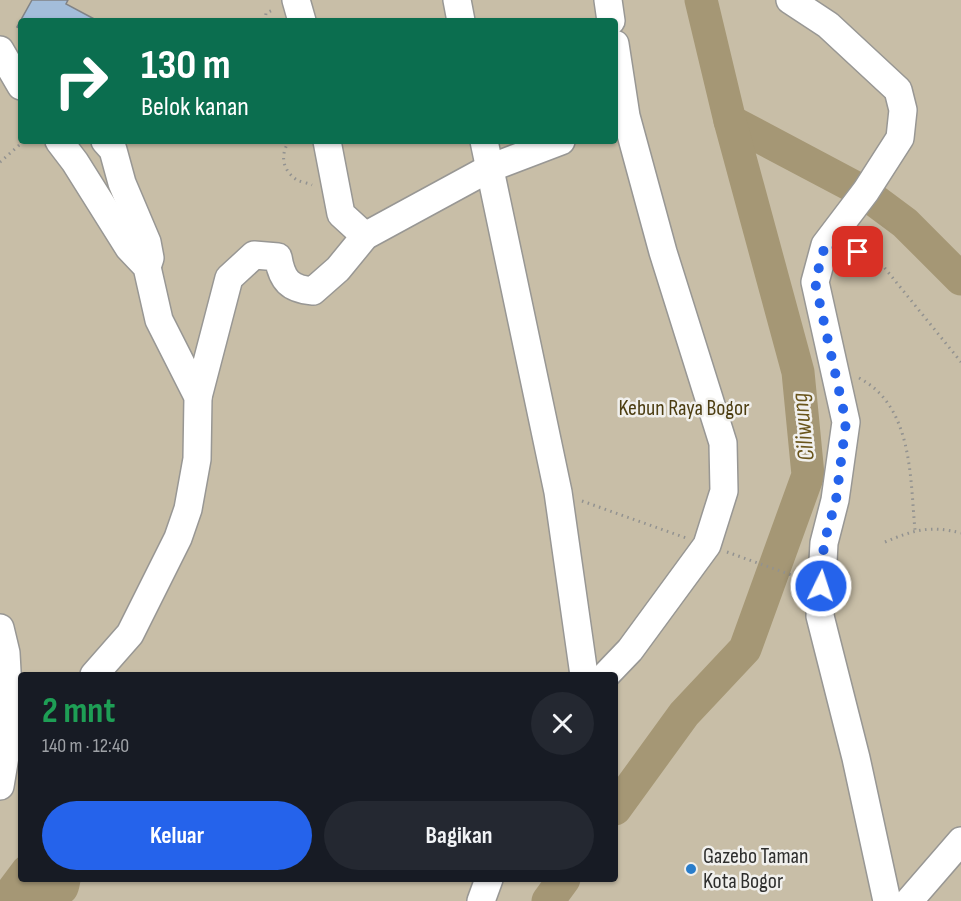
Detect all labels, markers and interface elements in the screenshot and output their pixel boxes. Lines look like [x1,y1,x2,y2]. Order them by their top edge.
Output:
text: 130 m [141,40,231,91]
icon: right [42,42,120,120]
text: Belok kanan [141,91,249,123]
pin [832,226,883,277]
icon: arrive [841,235,874,268]
water label: Ciliwung [785,391,821,462]
park label: Kebun Raya Bogor [619,395,749,422]
position arrow [789,554,853,618]
text: 2 mnt [42,690,115,733]
button: close [531,692,594,755]
text: 140 m · 12:40 [42,734,129,758]
button: Keluar [42,801,312,870]
button: Bagikan [324,801,594,870]
place label: Gazebo Taman Kota Bogor [703,843,809,895]
marker: Gazebo Taman Kota Bogor [684,862,698,876]

